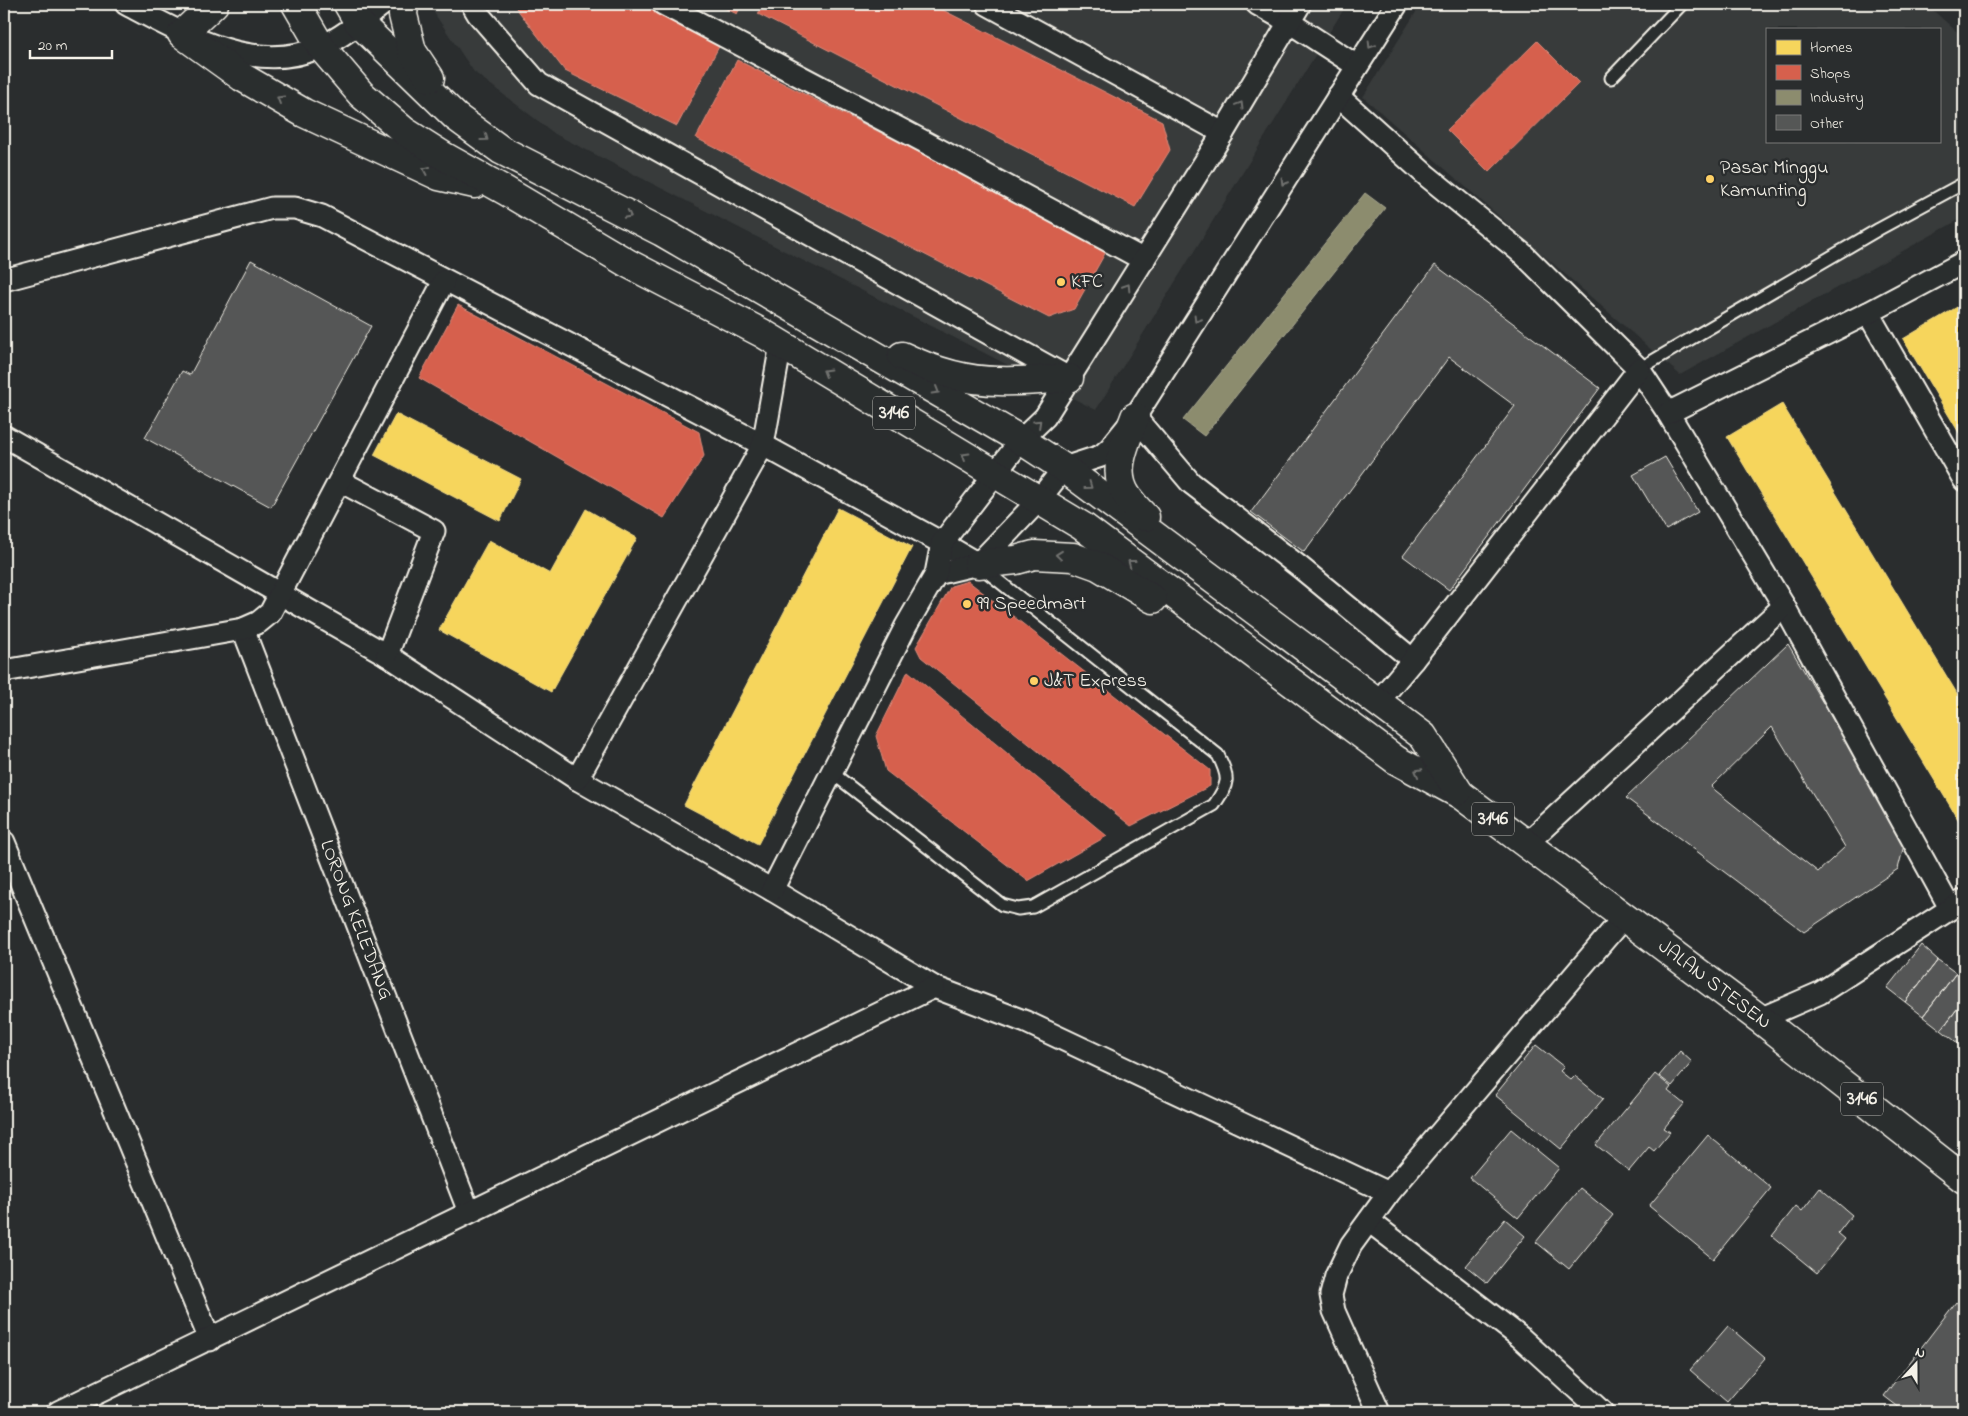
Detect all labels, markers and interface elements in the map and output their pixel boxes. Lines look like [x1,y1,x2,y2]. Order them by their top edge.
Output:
scale bar [30,28,112,60]
legend [1766,28,1940,142]
text: 20 m [38,35,68,57]
text: Homes [1810,37,1853,59]
one-way arrow [1367,39,1377,48]
text: Shops [1810,63,1850,85]
text: Industry [1810,87,1864,110]
one-way arrow [276,95,285,105]
one-way arrow [1234,101,1244,110]
text: Other [1810,113,1844,135]
one-way arrow [479,132,489,141]
place label: Pasar Minggu Kamunting [1720,154,1828,207]
one-way arrow [422,166,431,176]
marker: Pasar Minggu Kamunting [1704,173,1716,185]
one-way arrow [1280,177,1290,186]
one-way arrow [623,209,632,219]
place label: KFC [1071,268,1103,297]
marker: KFC [1055,276,1067,288]
one-way arrow [1120,284,1130,293]
one-way arrow [1193,314,1203,323]
one-way arrow [823,368,832,378]
one-way arrow [931,385,940,395]
road number: 3146 [873,396,915,429]
one-way arrow [1033,420,1042,429]
one-way arrow [962,452,971,462]
one-way arrow [1083,480,1093,489]
one-way arrow [1054,550,1062,561]
one-way arrow [1127,560,1137,569]
place label: 99 Speedmart [977,590,1086,619]
marker: 99 Speedmart [961,598,973,610]
place label: J&T Express [1044,667,1147,696]
marker: J&T Express [1028,675,1040,687]
one-way arrow [1414,768,1423,778]
road number: 3146 [1472,802,1514,836]
street label: LORONG KELEDANG [312,836,400,1004]
street label: JALAN STESEN [1651,933,1777,1037]
road number: 3146 [1841,1082,1883,1116]
north arrow [1890,1338,1940,1388]
text: N [1912,1342,1928,1365]

